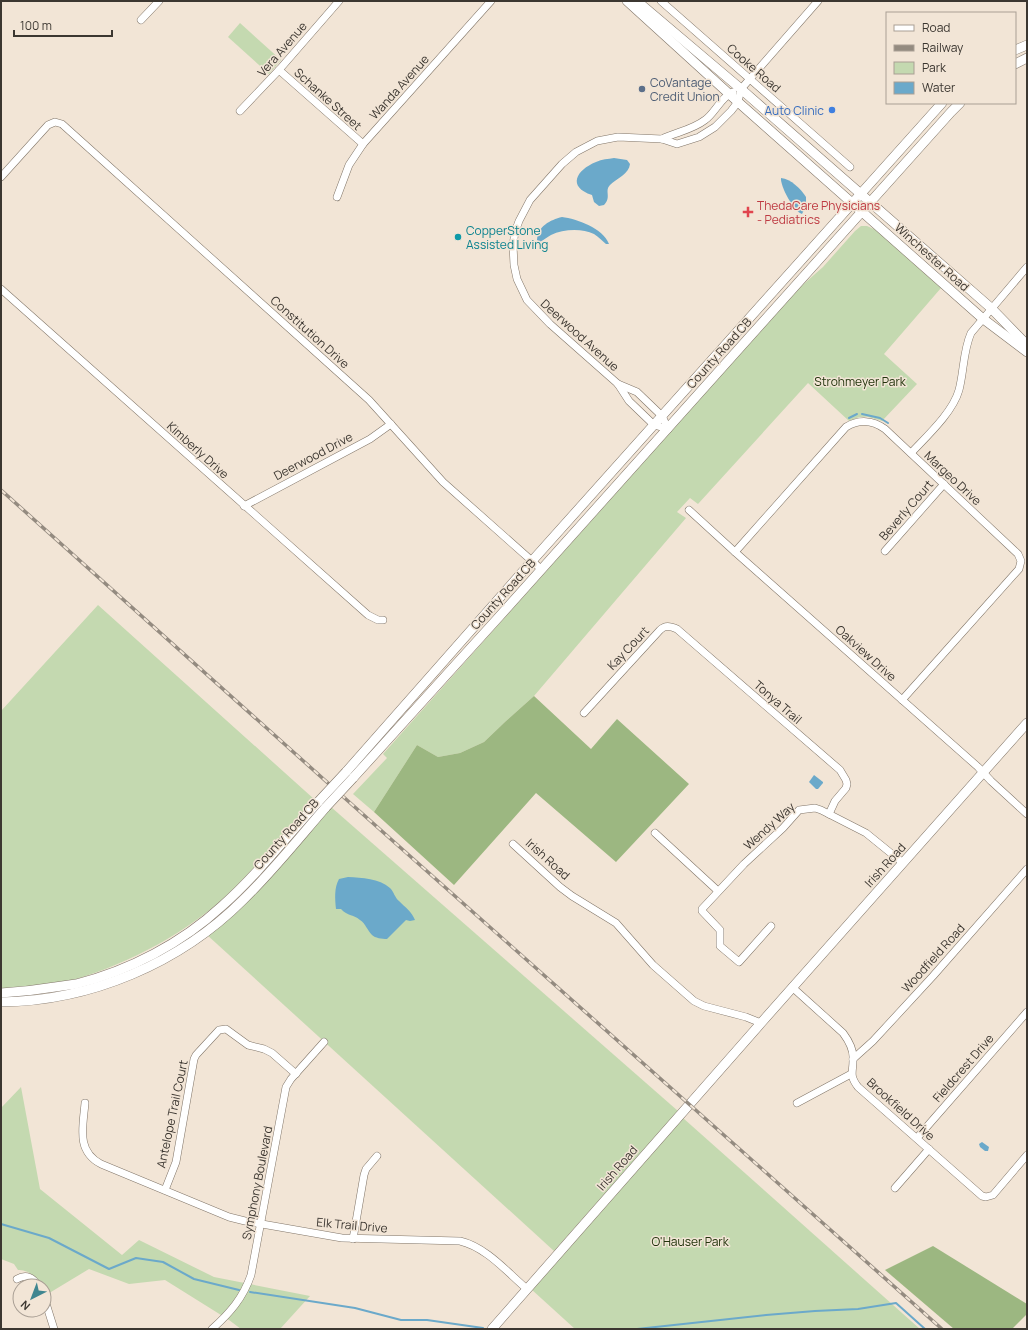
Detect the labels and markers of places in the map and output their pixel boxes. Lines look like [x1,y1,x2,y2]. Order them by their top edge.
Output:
place label: CoVantage Credit Union [650,74,720,105]
marker: CoVantage Credit Union [637,84,647,94]
place label: Auto Clinic [764,102,824,119]
marker: Auto Clinic [827,105,837,115]
place label: ThedaCare Physicians - Pediatrics [757,197,880,228]
marker: ThedaCare Physicians - Pediatrics [742,206,754,218]
place label: CopperStone Assisted Living [466,222,548,253]
marker: CopperStone Assisted Living [453,232,463,242]

